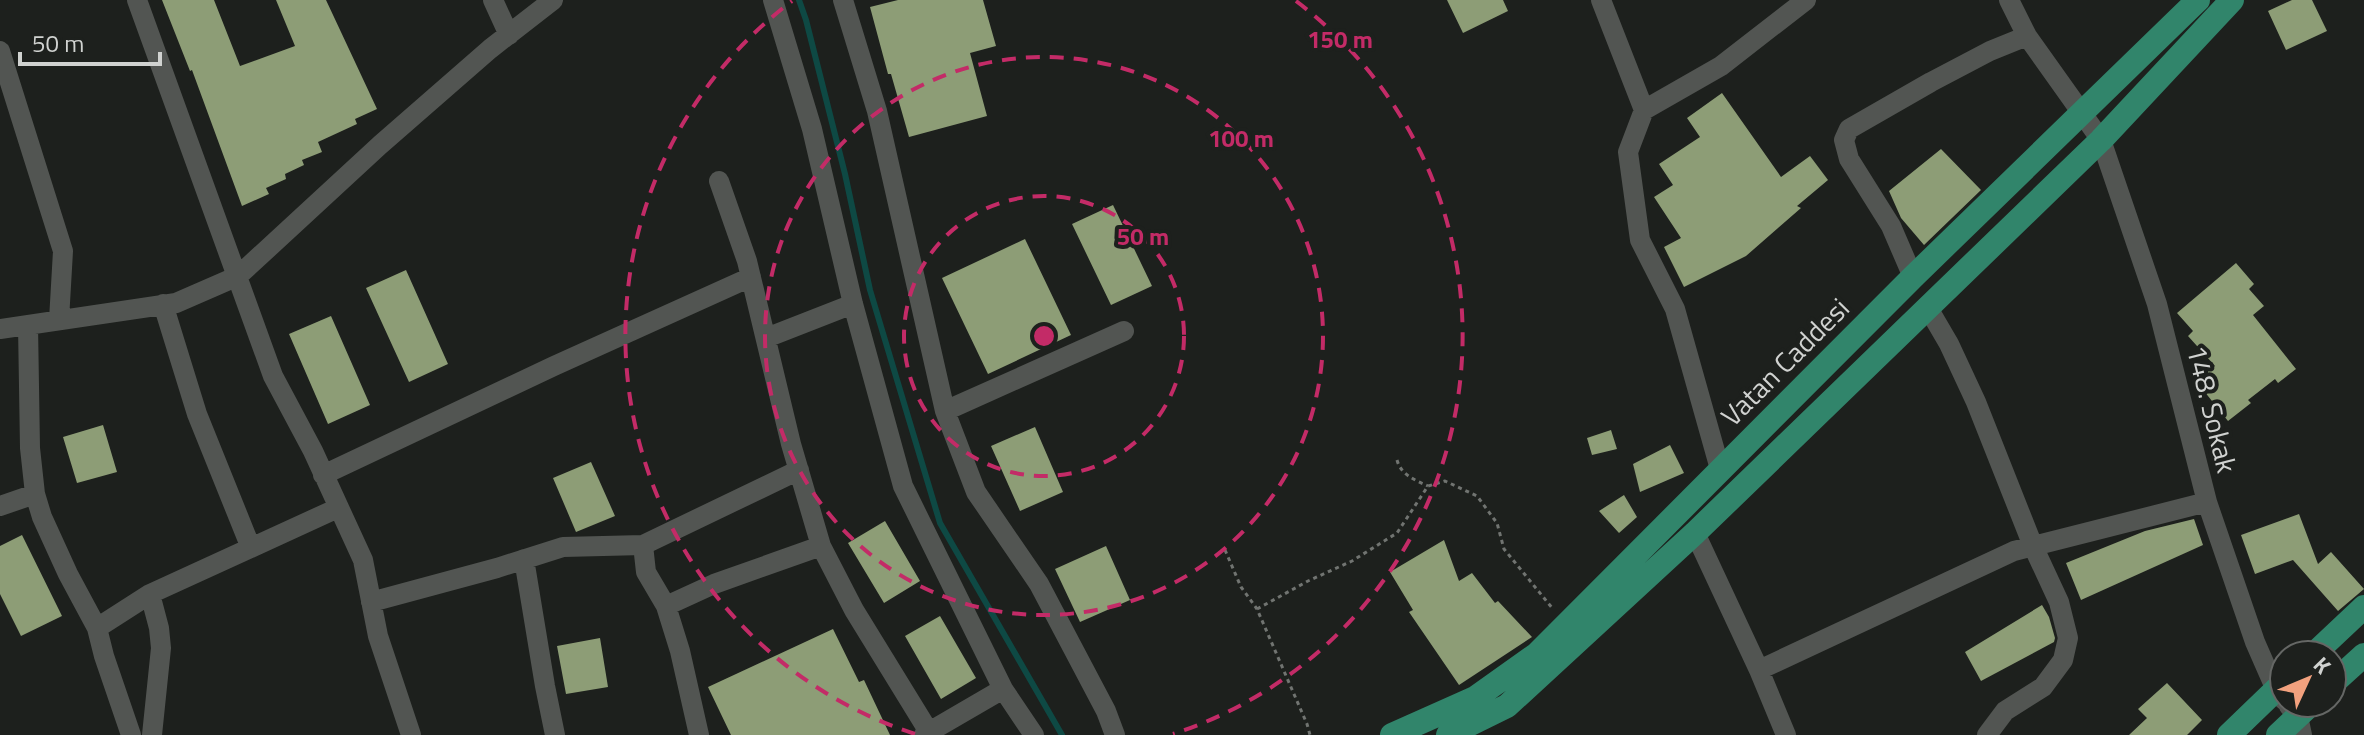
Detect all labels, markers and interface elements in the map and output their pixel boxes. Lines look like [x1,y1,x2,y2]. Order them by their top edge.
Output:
scale bar [20,16,160,66]
text: 150 m [1307,21,1373,57]
text: 50 m [32,25,84,61]
text: 100 m [1208,120,1274,156]
text: 50 m [1117,218,1169,254]
street label: Vatan Caddesi [1710,287,1859,436]
centre of rings [1030,322,1058,350]
street label: 148. Sokak [2176,341,2249,477]
north arrow [2268,639,2348,719]
text: K [2306,649,2339,682]

